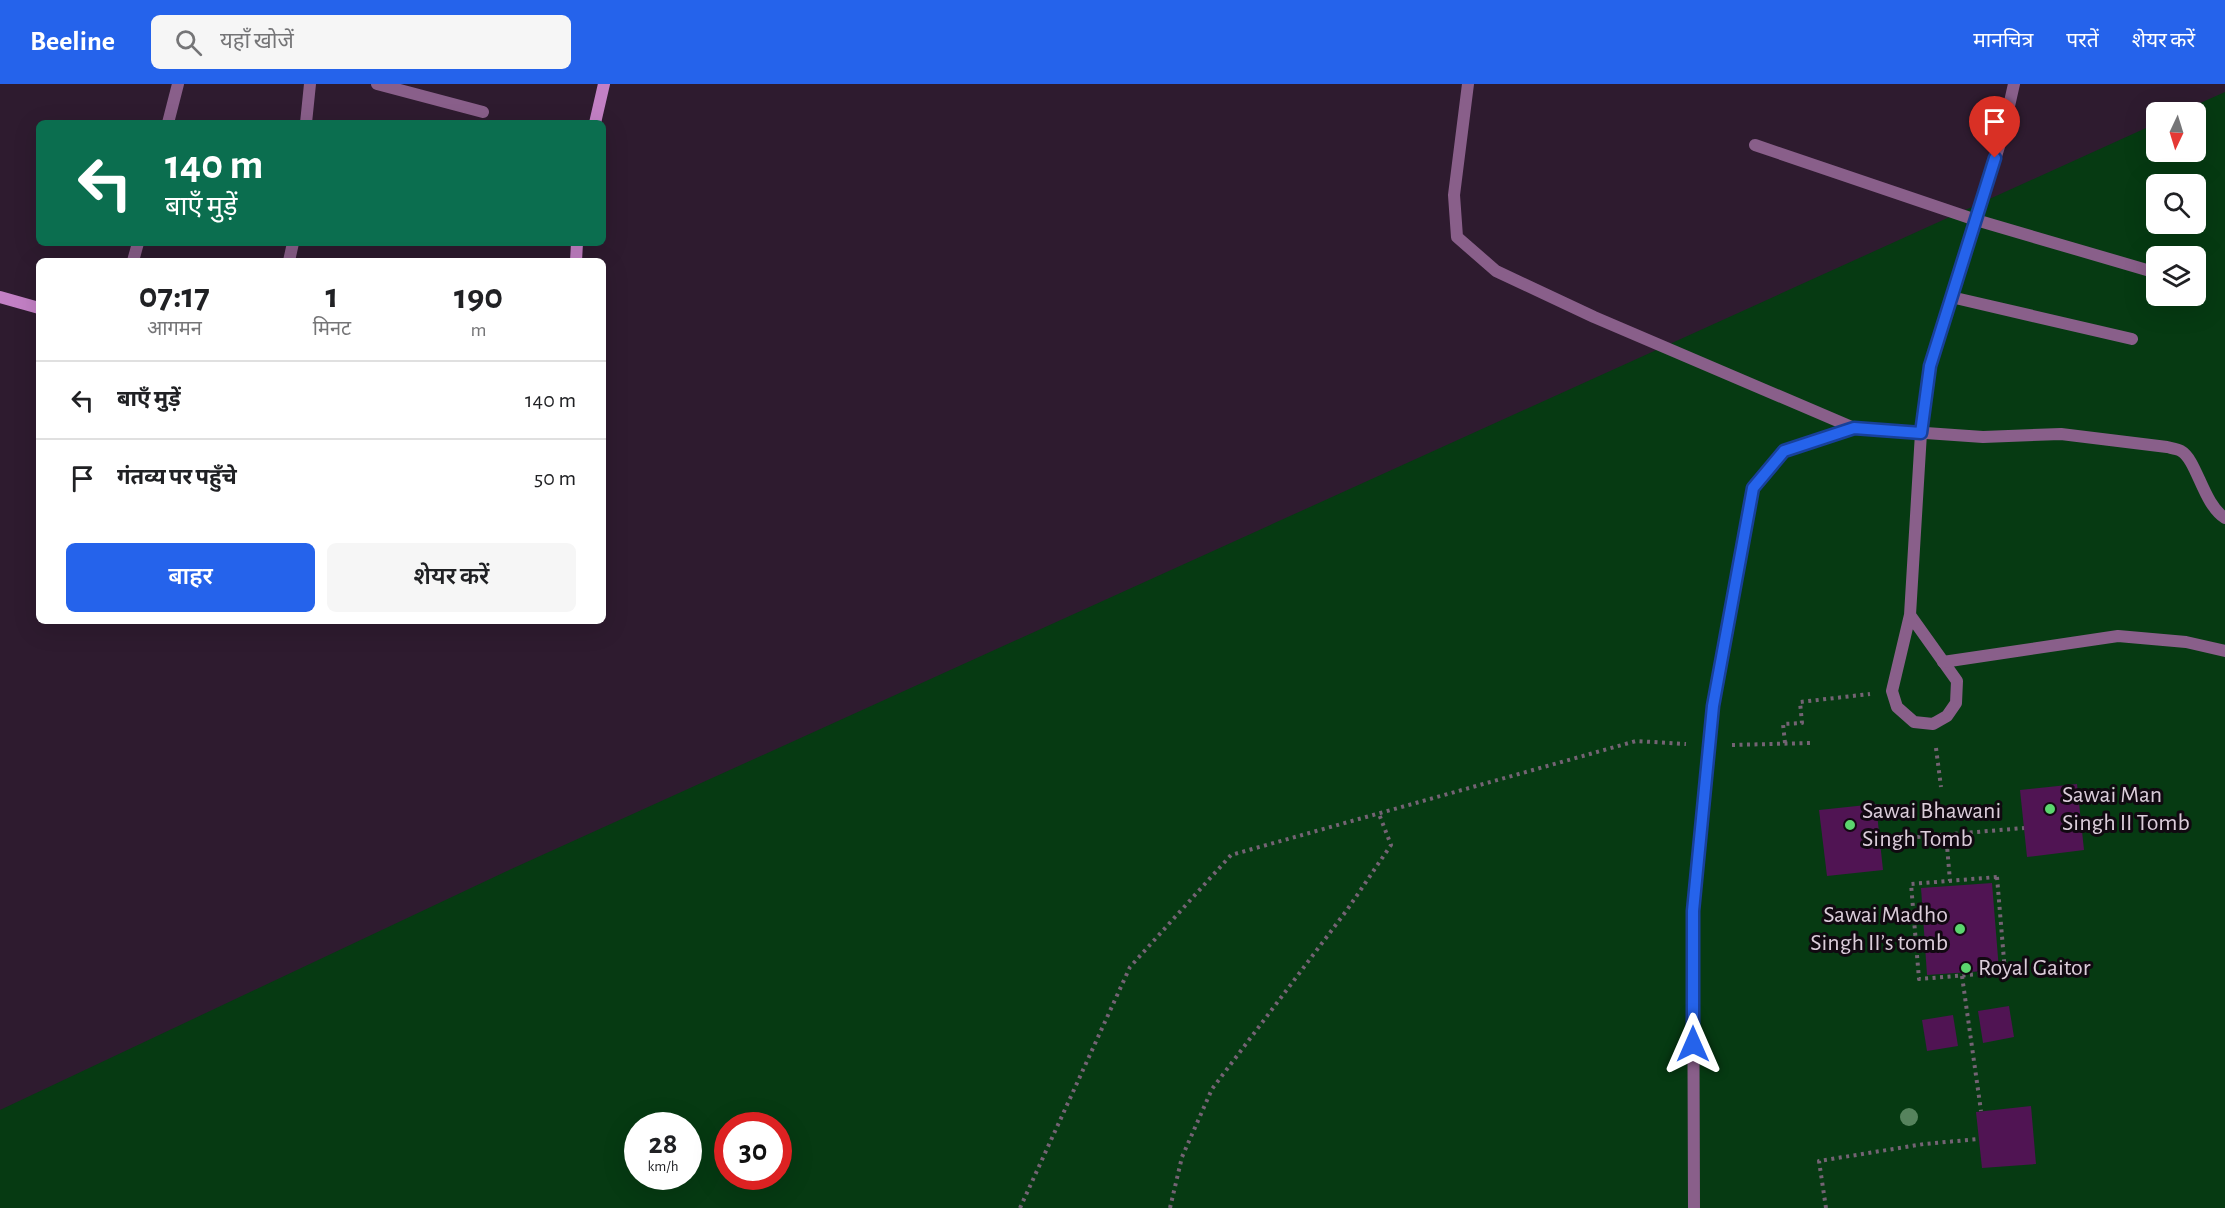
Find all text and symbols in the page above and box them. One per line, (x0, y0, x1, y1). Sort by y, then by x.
search box (151, 15, 571, 69)
icon: search (172, 26, 205, 59)
text: Beeline (30, 28, 115, 56)
text: यहाँ खोजें (220, 30, 294, 52)
text: मानचित्र (1973, 30, 2033, 51)
text: परतें (2066, 30, 2099, 51)
text: शेयर करें (2132, 30, 2195, 51)
pin (1969, 96, 2020, 158)
north arrow (2146, 102, 2206, 162)
map controls (2146, 102, 2206, 306)
icon: arrive (1978, 105, 2011, 138)
icon: left (66, 144, 144, 222)
text: 140 m (165, 144, 263, 186)
button: search (2146, 174, 2206, 234)
text: बाएँ मुड़ें (165, 193, 237, 220)
button: layers (2146, 246, 2206, 306)
text: 07:17 (139, 278, 210, 314)
text: 1 (325, 278, 338, 314)
text: 190 (454, 279, 503, 315)
text: आगमन (147, 319, 202, 339)
text: मिनट (313, 319, 351, 339)
text: m (471, 320, 487, 340)
icon: left (66, 384, 99, 417)
text: बाएँ मुड़ें (117, 388, 181, 410)
text: 140 m (525, 389, 576, 411)
icon: arrive (66, 462, 99, 495)
text: गंतव्य पर पहुँचे (117, 466, 237, 488)
text: 50 m (534, 467, 576, 489)
button: बाहर (66, 543, 315, 612)
button: शेयर करें (327, 543, 576, 612)
place label: Sawai Man Singh II Tomb (2062, 783, 2190, 835)
place label: Sawai Bhawani Singh Tomb (1862, 799, 2001, 851)
marker: Sawai Man Singh II Tomb (2043, 802, 2057, 816)
marker: Sawai Bhawani Singh Tomb (1843, 818, 1857, 832)
place label: Sawai Madho Singh II’s tomb (1810, 903, 1948, 955)
marker: Sawai Madho Singh II’s tomb (1953, 922, 1967, 936)
place label: Royal Gaitor (1978, 956, 2091, 980)
marker: Royal Gaitor (1959, 961, 1973, 975)
position arrow (1661, 1012, 1725, 1076)
speed limit sign: 30 (714, 1112, 792, 1190)
text: 28 (649, 1129, 677, 1159)
text: km/h (648, 1159, 678, 1174)

